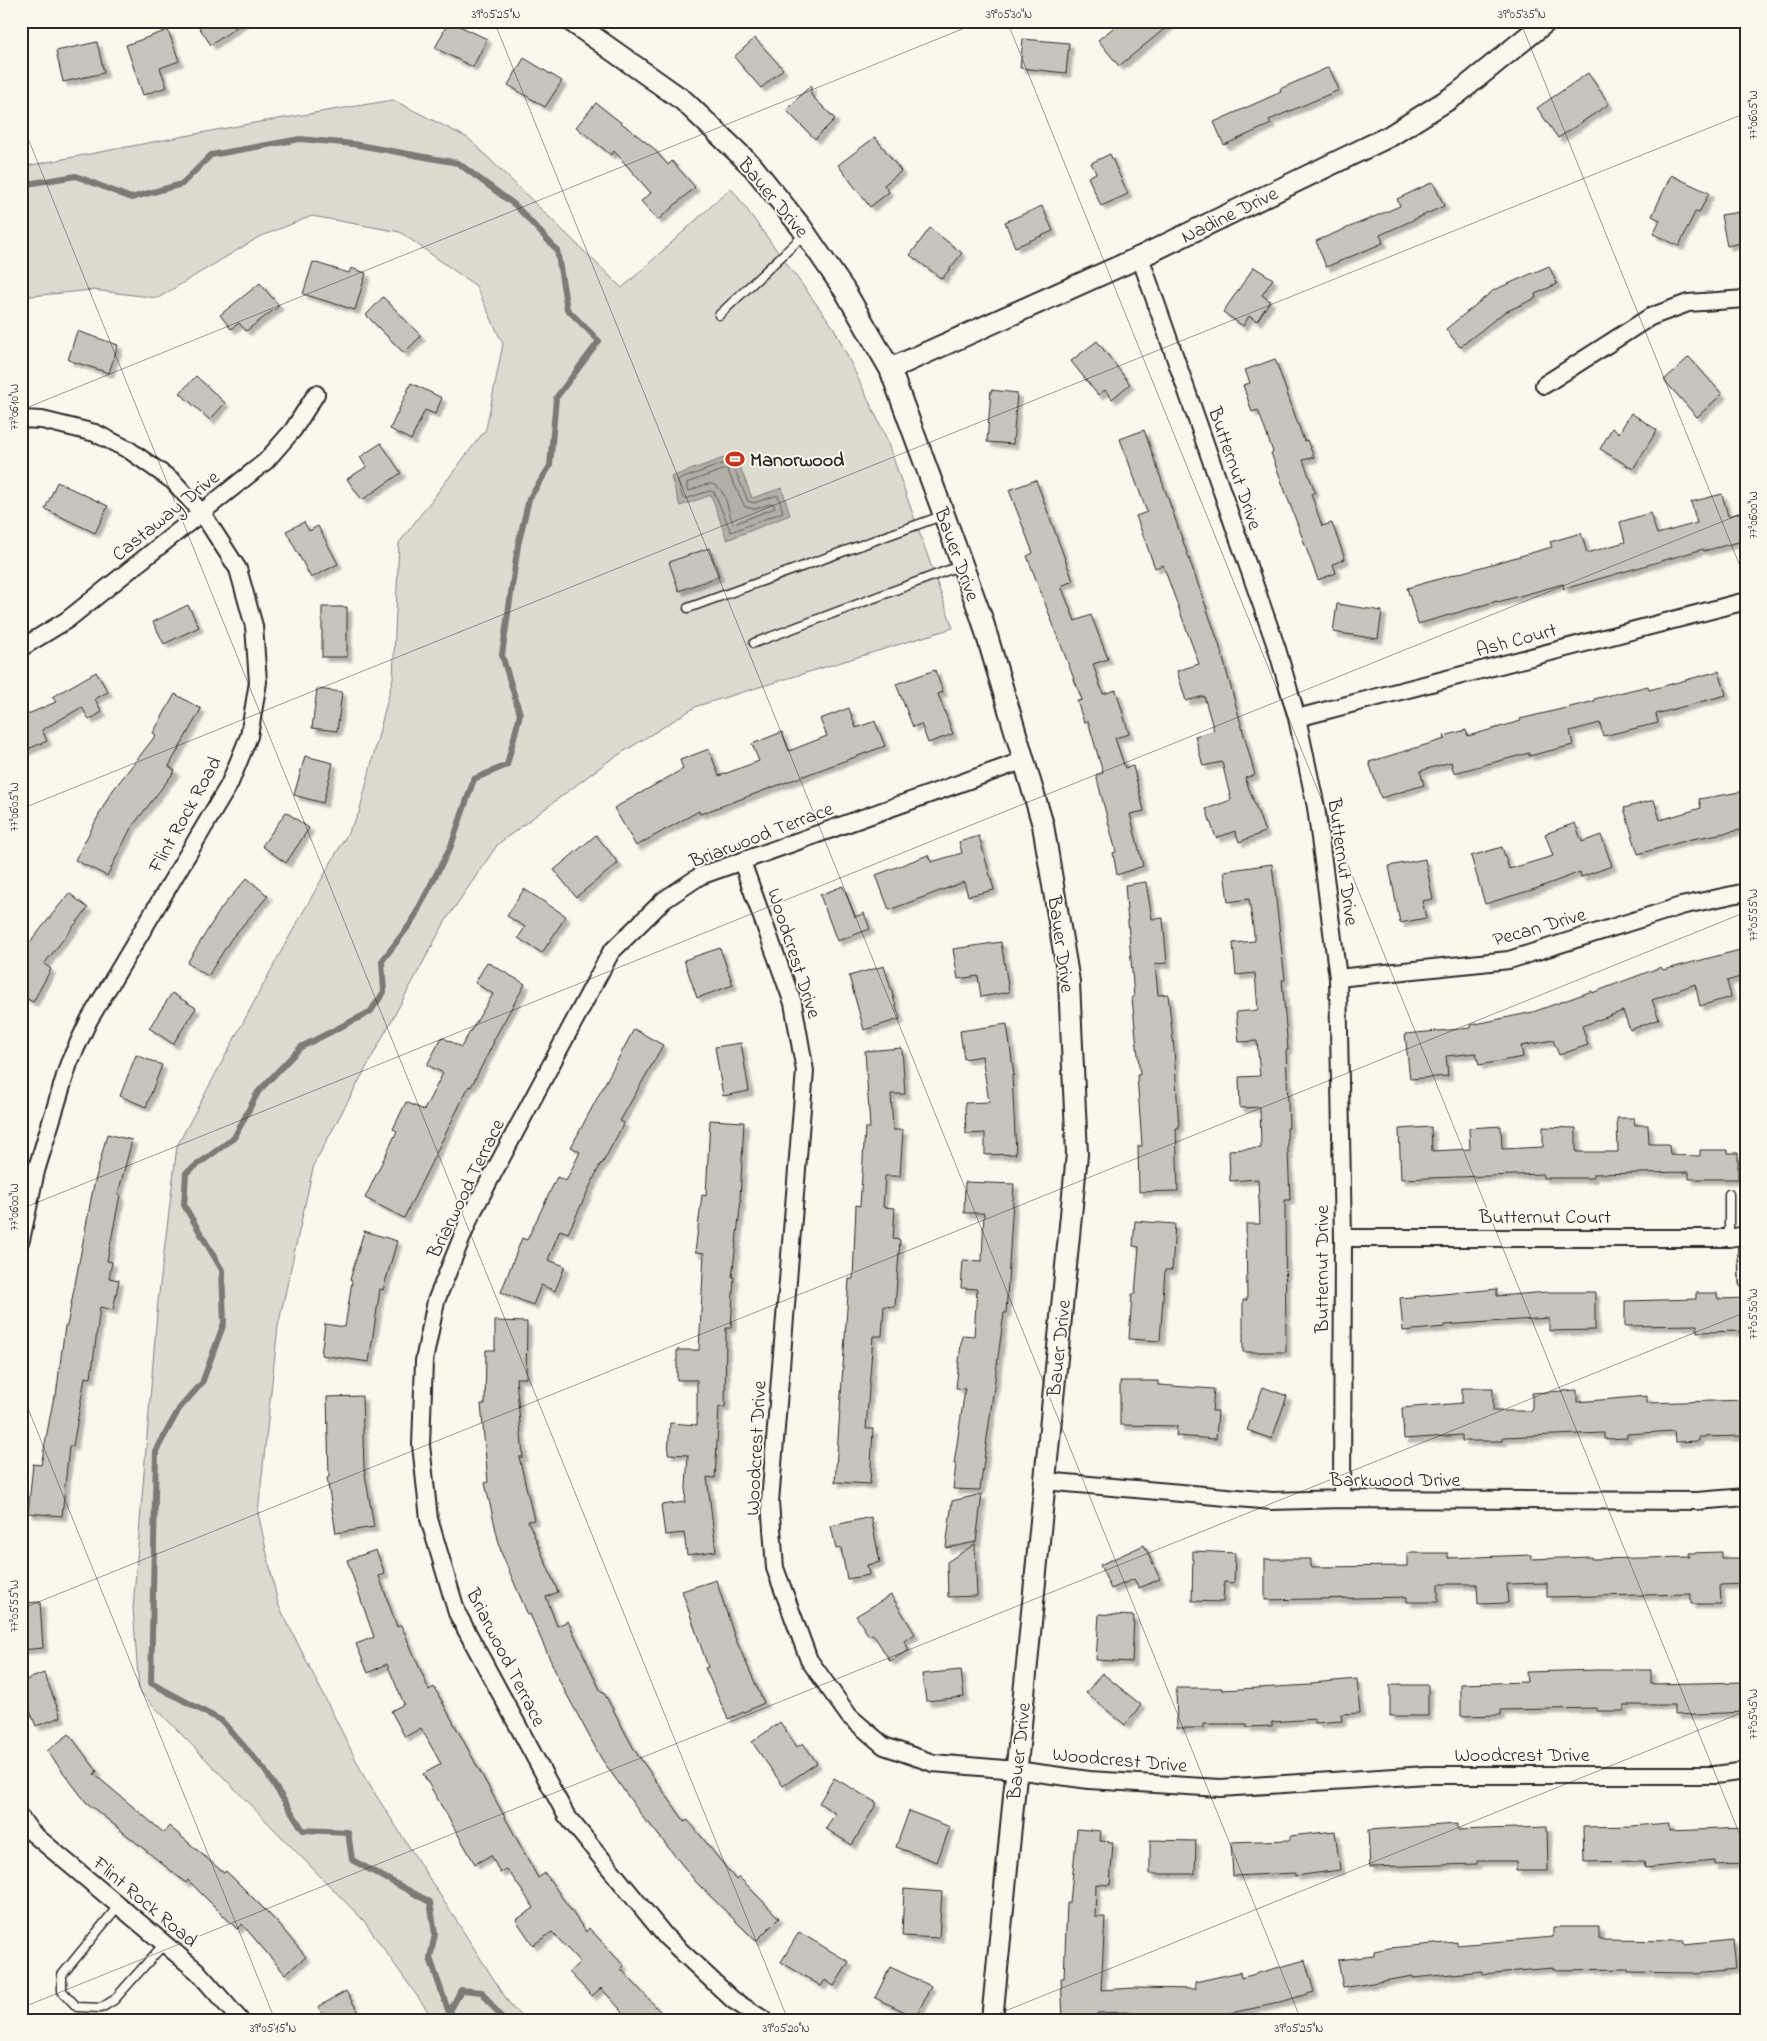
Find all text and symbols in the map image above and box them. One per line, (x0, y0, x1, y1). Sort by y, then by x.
text: 39°05'25"N (472, 6, 520, 24)
text: 39°05'30"N (986, 6, 1032, 24)
text: 39°05'35"N (1498, 6, 1546, 24)
text: 77°06'05"W (1745, 91, 1763, 139)
street label: Bauer Drive (729, 151, 815, 245)
street label: Nadine Drive (1177, 180, 1284, 252)
text: 77°06'10"W (6, 384, 24, 430)
street label: Butternut Drive (1199, 403, 1268, 534)
place label: Manorwood (750, 447, 845, 476)
sports icon: Manorwood (724, 448, 746, 470)
street label: Castaway Drive (106, 464, 227, 570)
text: 77°06'00"W (1745, 491, 1763, 539)
street label: Bauer Drive (925, 503, 986, 606)
street label: Ash Court (1473, 617, 1561, 666)
street label: Flint Rock Road (142, 752, 230, 880)
text: 77°06'05"W (6, 783, 24, 831)
street label: Briarwood Terrace (685, 796, 838, 877)
street label: Butternut Drive (1318, 796, 1365, 928)
street label: Woodcrest Drive (758, 885, 827, 1023)
text: 77°05'55"W (1745, 889, 1763, 941)
street label: Bauer Drive (1038, 893, 1081, 995)
street label: Pecan Drive (1490, 901, 1590, 956)
street label: Briarwood Terrace (421, 1115, 514, 1265)
text: 77°06'00"W (6, 1183, 24, 1231)
street label: Butternut Court (1478, 1204, 1611, 1233)
street label: Butternut Drive (1309, 1205, 1338, 1334)
text: 77°05'50"W (1745, 1289, 1763, 1339)
street label: Bauer Drive (1041, 1298, 1080, 1399)
street label: Woodcrest Drive (739, 1380, 776, 1516)
street label: Barkwood Drive (1329, 1467, 1461, 1496)
text: 77°05'55"W (6, 1580, 24, 1632)
street label: Briarwood Terrace (457, 1583, 552, 1732)
text: 77°05'45"W (1745, 1689, 1763, 1739)
street label: Bauer Drive (1001, 1701, 1040, 1802)
street label: Woodcrest Drive (1051, 1741, 1188, 1782)
street label: Woodcrest Drive (1454, 1742, 1590, 1771)
street label: Flint Rock Road (85, 1850, 203, 1956)
text: 39°05'15"N (250, 2020, 296, 2038)
text: 39°05'20"N (762, 2020, 810, 2038)
text: 39°05'25"N (1275, 2020, 1323, 2038)

